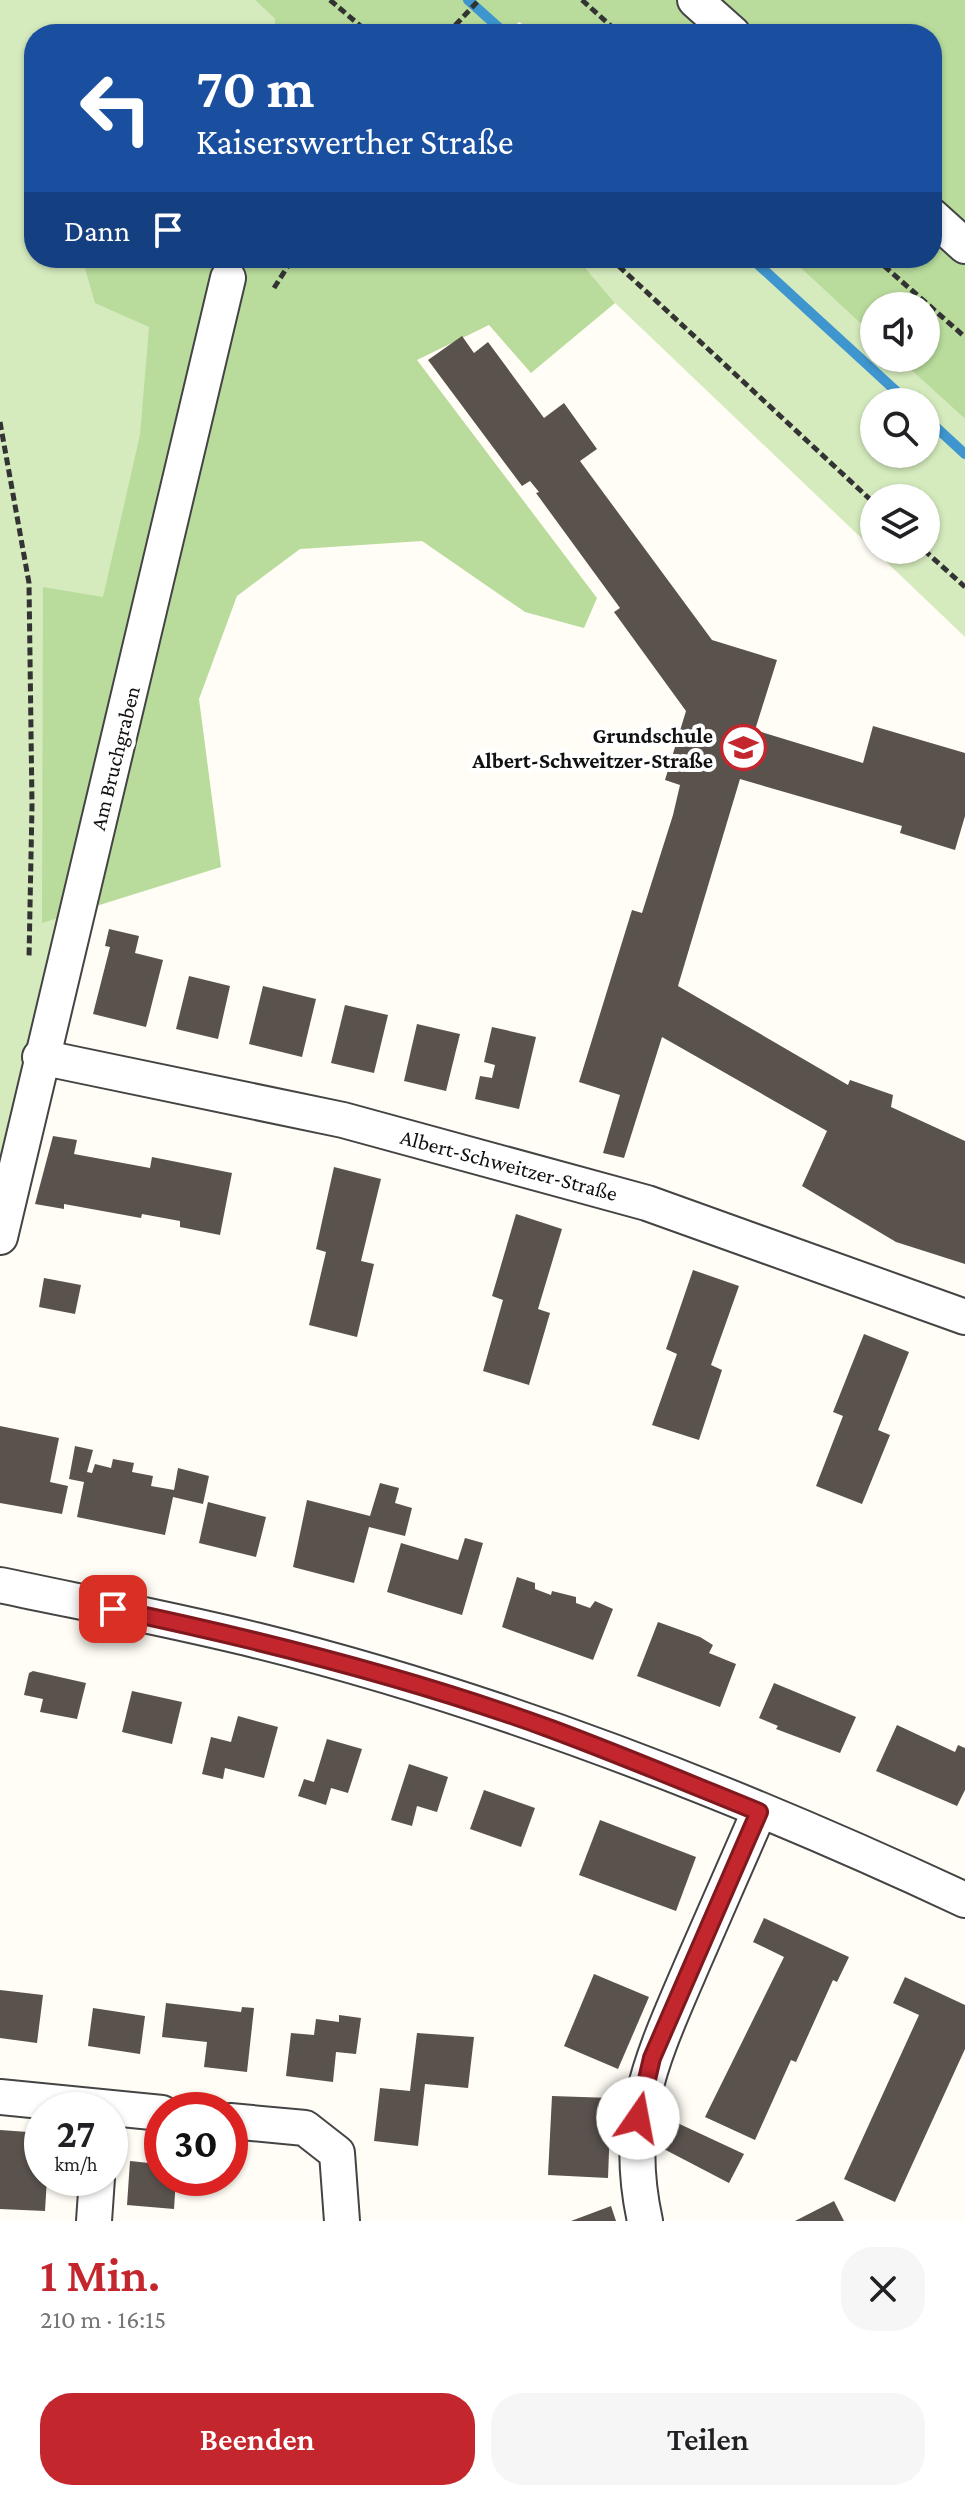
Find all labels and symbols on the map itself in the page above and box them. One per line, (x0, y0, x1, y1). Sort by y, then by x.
street label: Am Bruchgraben (85, 683, 145, 833)
place label: Grundschule Albert-Schweitzer-Straße (471, 723, 713, 773)
school or university icon: Grundschule Albert-Schweitzer-Straße (720, 724, 768, 772)
street label: Albert-Schweitzer-Straße (398, 1124, 620, 1206)
pin (79, 1575, 147, 1643)
position arrow (596, 2076, 680, 2160)
speed limit sign: 30 (144, 2092, 248, 2196)

